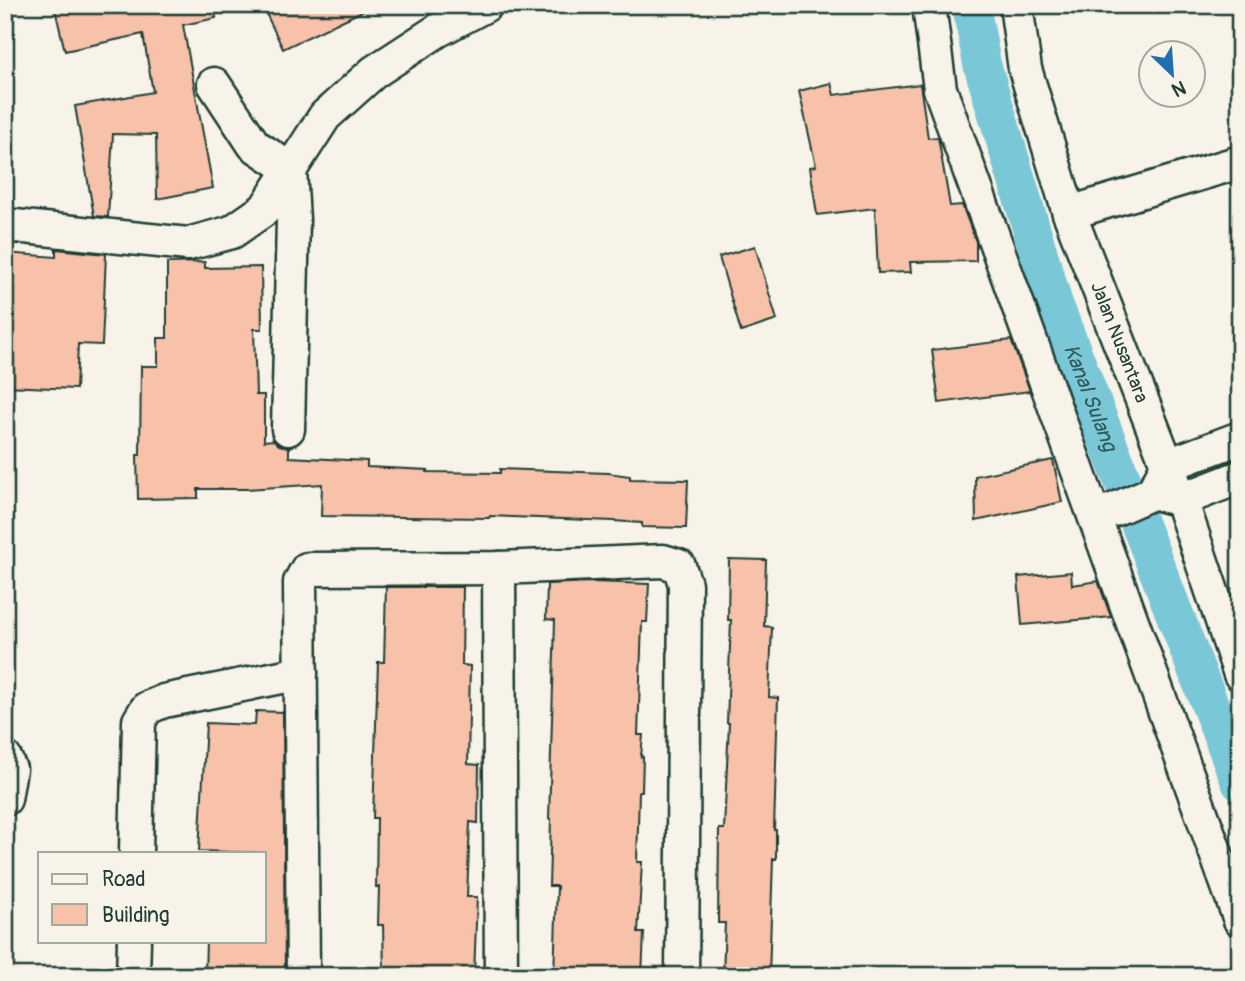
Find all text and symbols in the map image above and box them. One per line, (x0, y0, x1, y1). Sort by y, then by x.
north arrow (1136, 38, 1206, 108)
text: N (1168, 75, 1190, 102)
street label: Jalan Nusantara (1085, 279, 1154, 406)
water label: Kanal Sulang (1057, 340, 1124, 456)
legend (38, 852, 266, 942)
text: Road (102, 866, 146, 893)
text: Building (102, 902, 169, 929)

